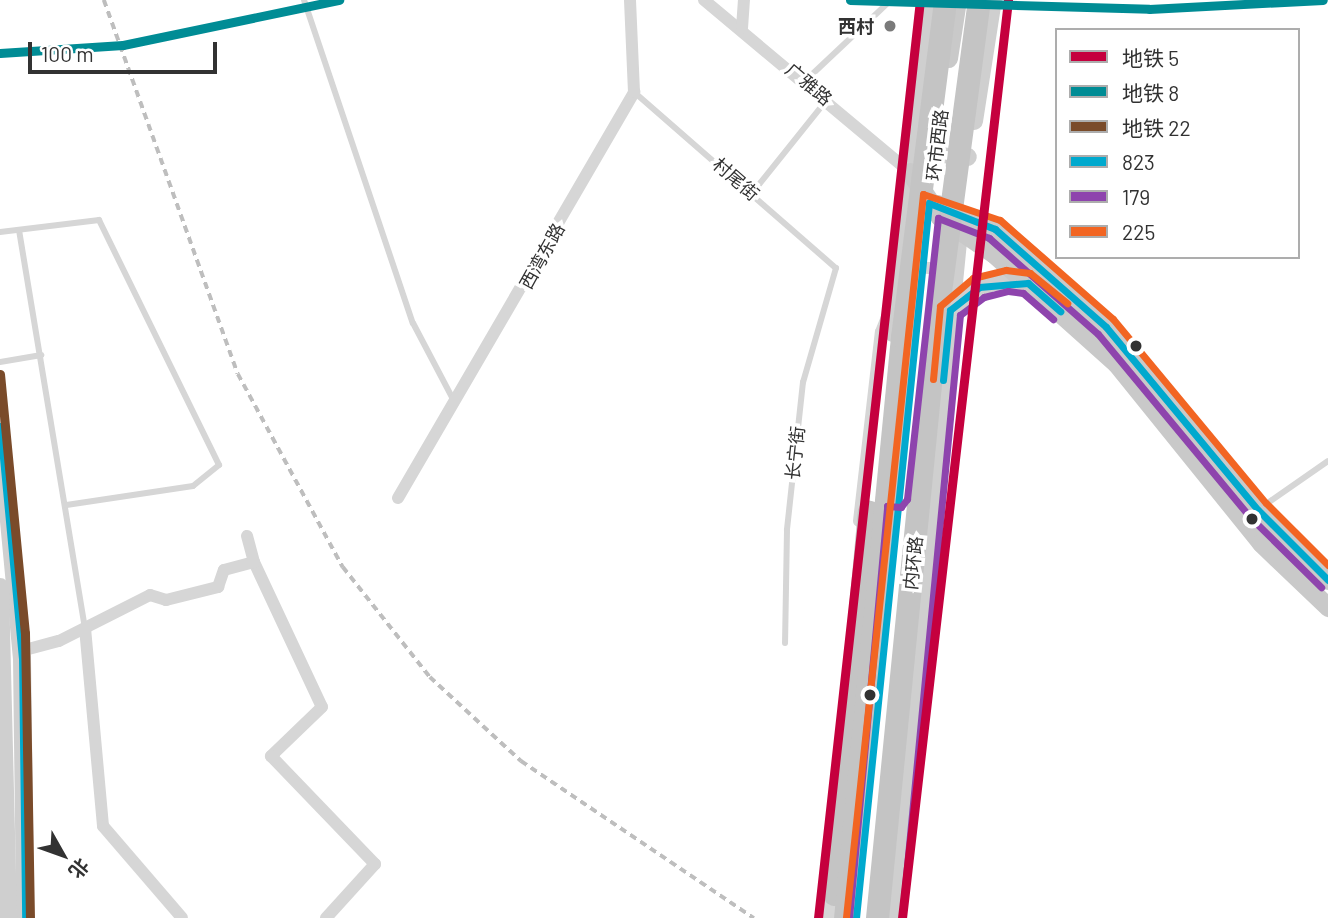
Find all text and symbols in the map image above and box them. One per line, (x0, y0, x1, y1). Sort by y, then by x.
place label: 西村 (838, 15, 874, 37)
marker: 西村 (880, 16, 900, 36)
scale bar (32, 28, 220, 72)
legend (1055, 28, 1300, 259)
text: 100 m (41, 41, 94, 66)
text: 地铁 5 (1122, 45, 1179, 70)
street label: 广雅路 (781, 58, 837, 110)
text: 地铁 8 (1122, 80, 1179, 105)
street label: 环市西路 (922, 108, 952, 182)
text: 地铁 22 (1122, 115, 1191, 140)
text: 823 (1122, 149, 1155, 174)
street label: 村尾街 (709, 153, 763, 205)
text: 179 (1122, 184, 1150, 209)
street label: 西湾东路 (515, 219, 569, 293)
text: 225 (1122, 219, 1155, 244)
unlabelled marker (1129, 339, 1143, 353)
street label: 长宁街 (781, 425, 809, 481)
unlabelled marker (1245, 512, 1259, 526)
street label: 内环路 (899, 535, 927, 591)
unlabelled marker (863, 688, 877, 702)
north arrow (28, 820, 98, 890)
text: 北 (65, 854, 94, 883)

